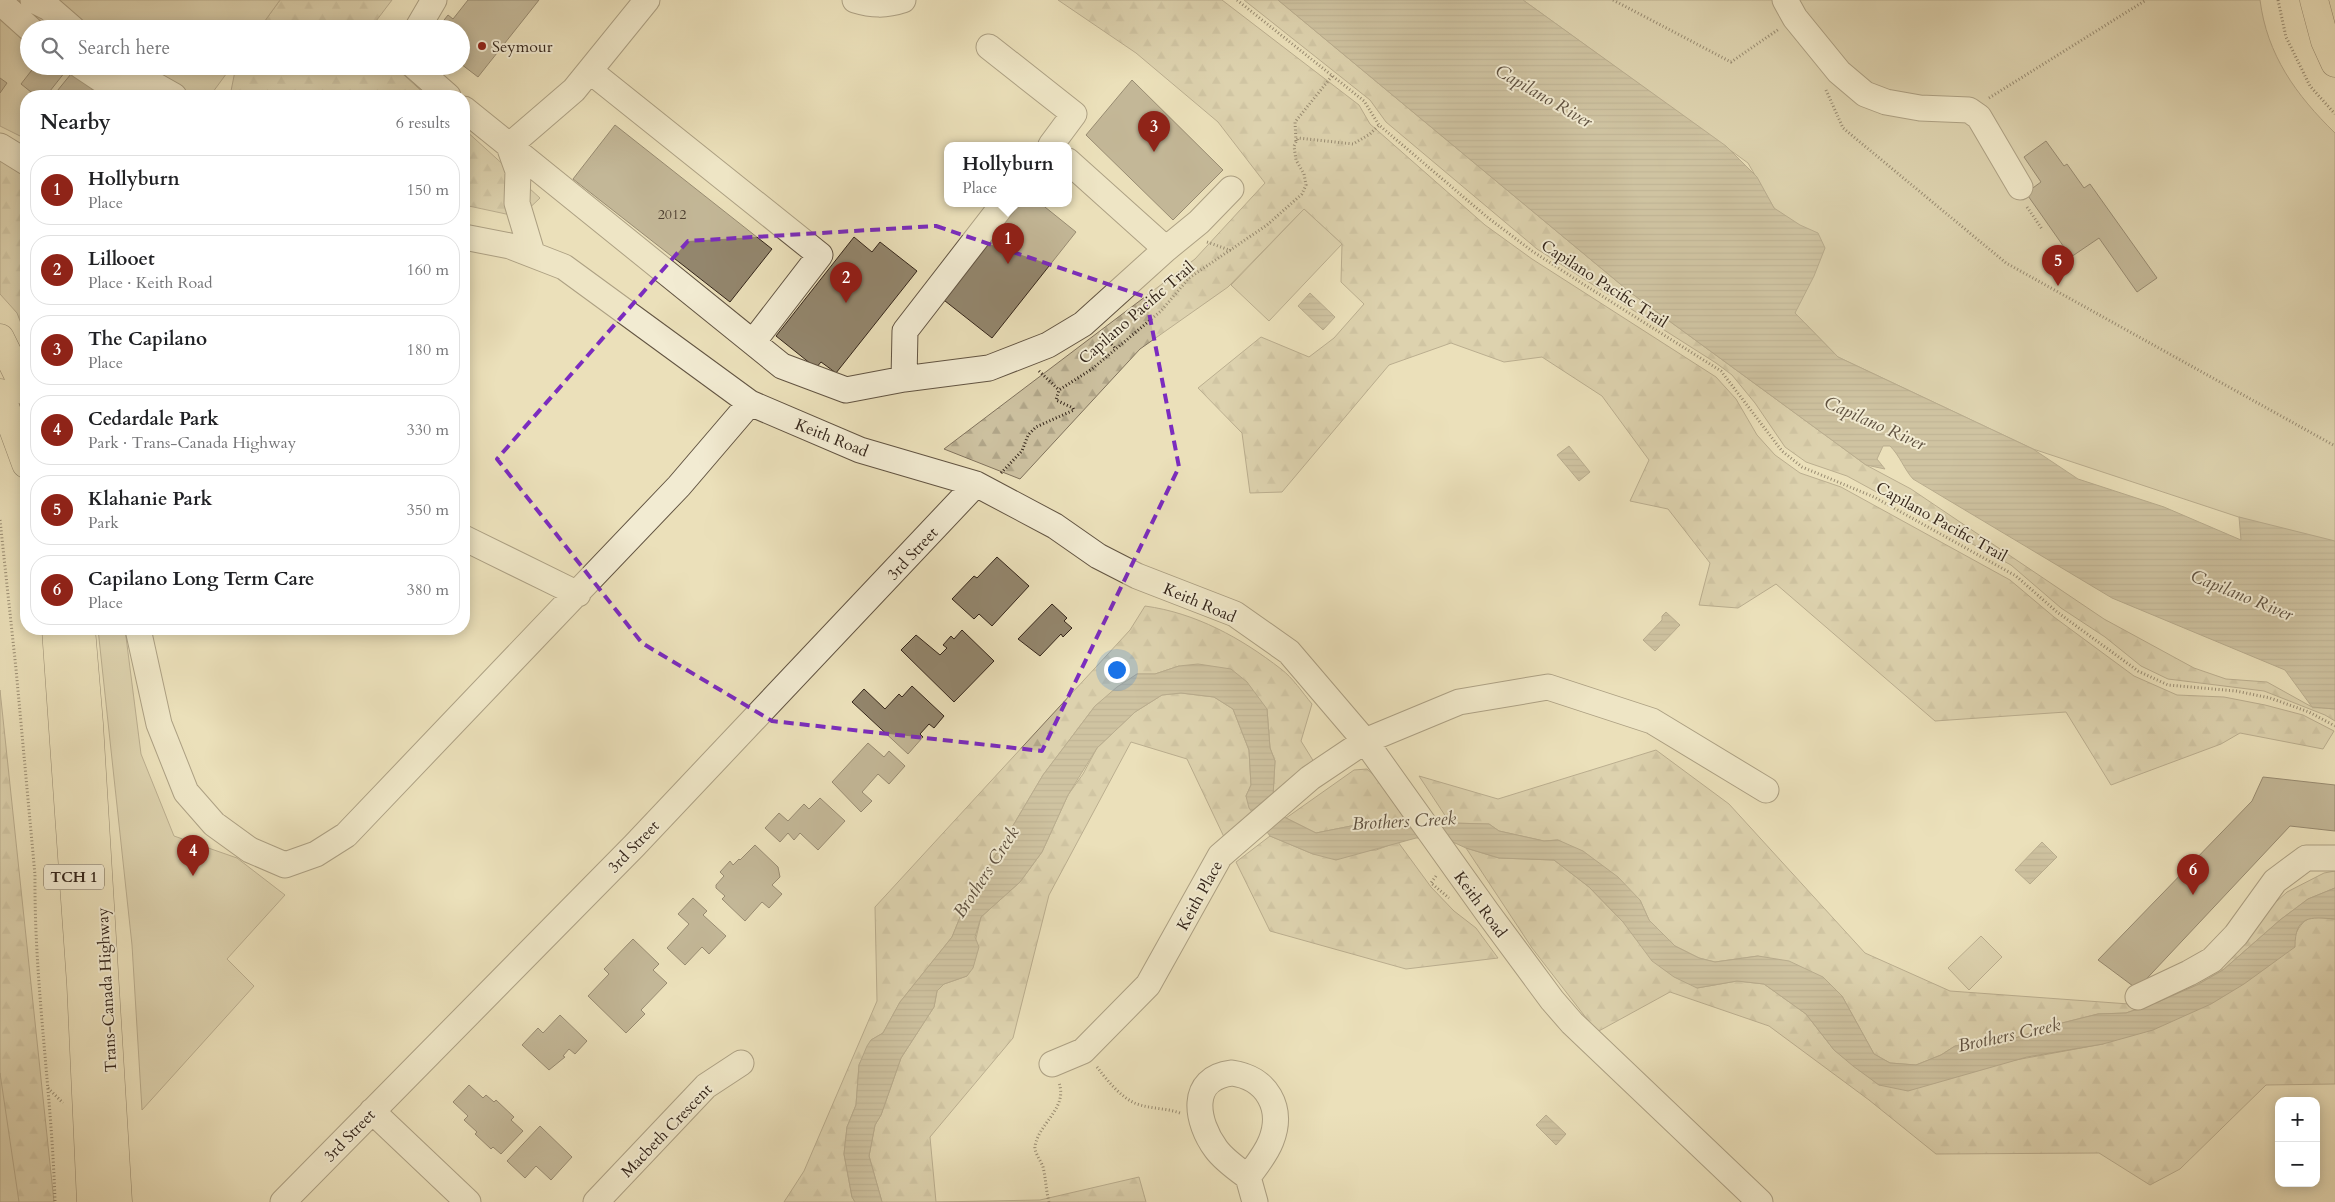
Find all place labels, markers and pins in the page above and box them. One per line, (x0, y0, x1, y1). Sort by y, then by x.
place label: Seymour (492, 36, 553, 58)
marker: Seymour (476, 40, 488, 52)
pin: 3 (1138, 111, 1170, 152)
pin: 1 (992, 223, 1024, 264)
pin: 5 (2042, 245, 2074, 286)
pin: 2 (830, 262, 862, 303)
pin: 4 (177, 835, 209, 876)
pin: 6 (2177, 854, 2209, 895)

